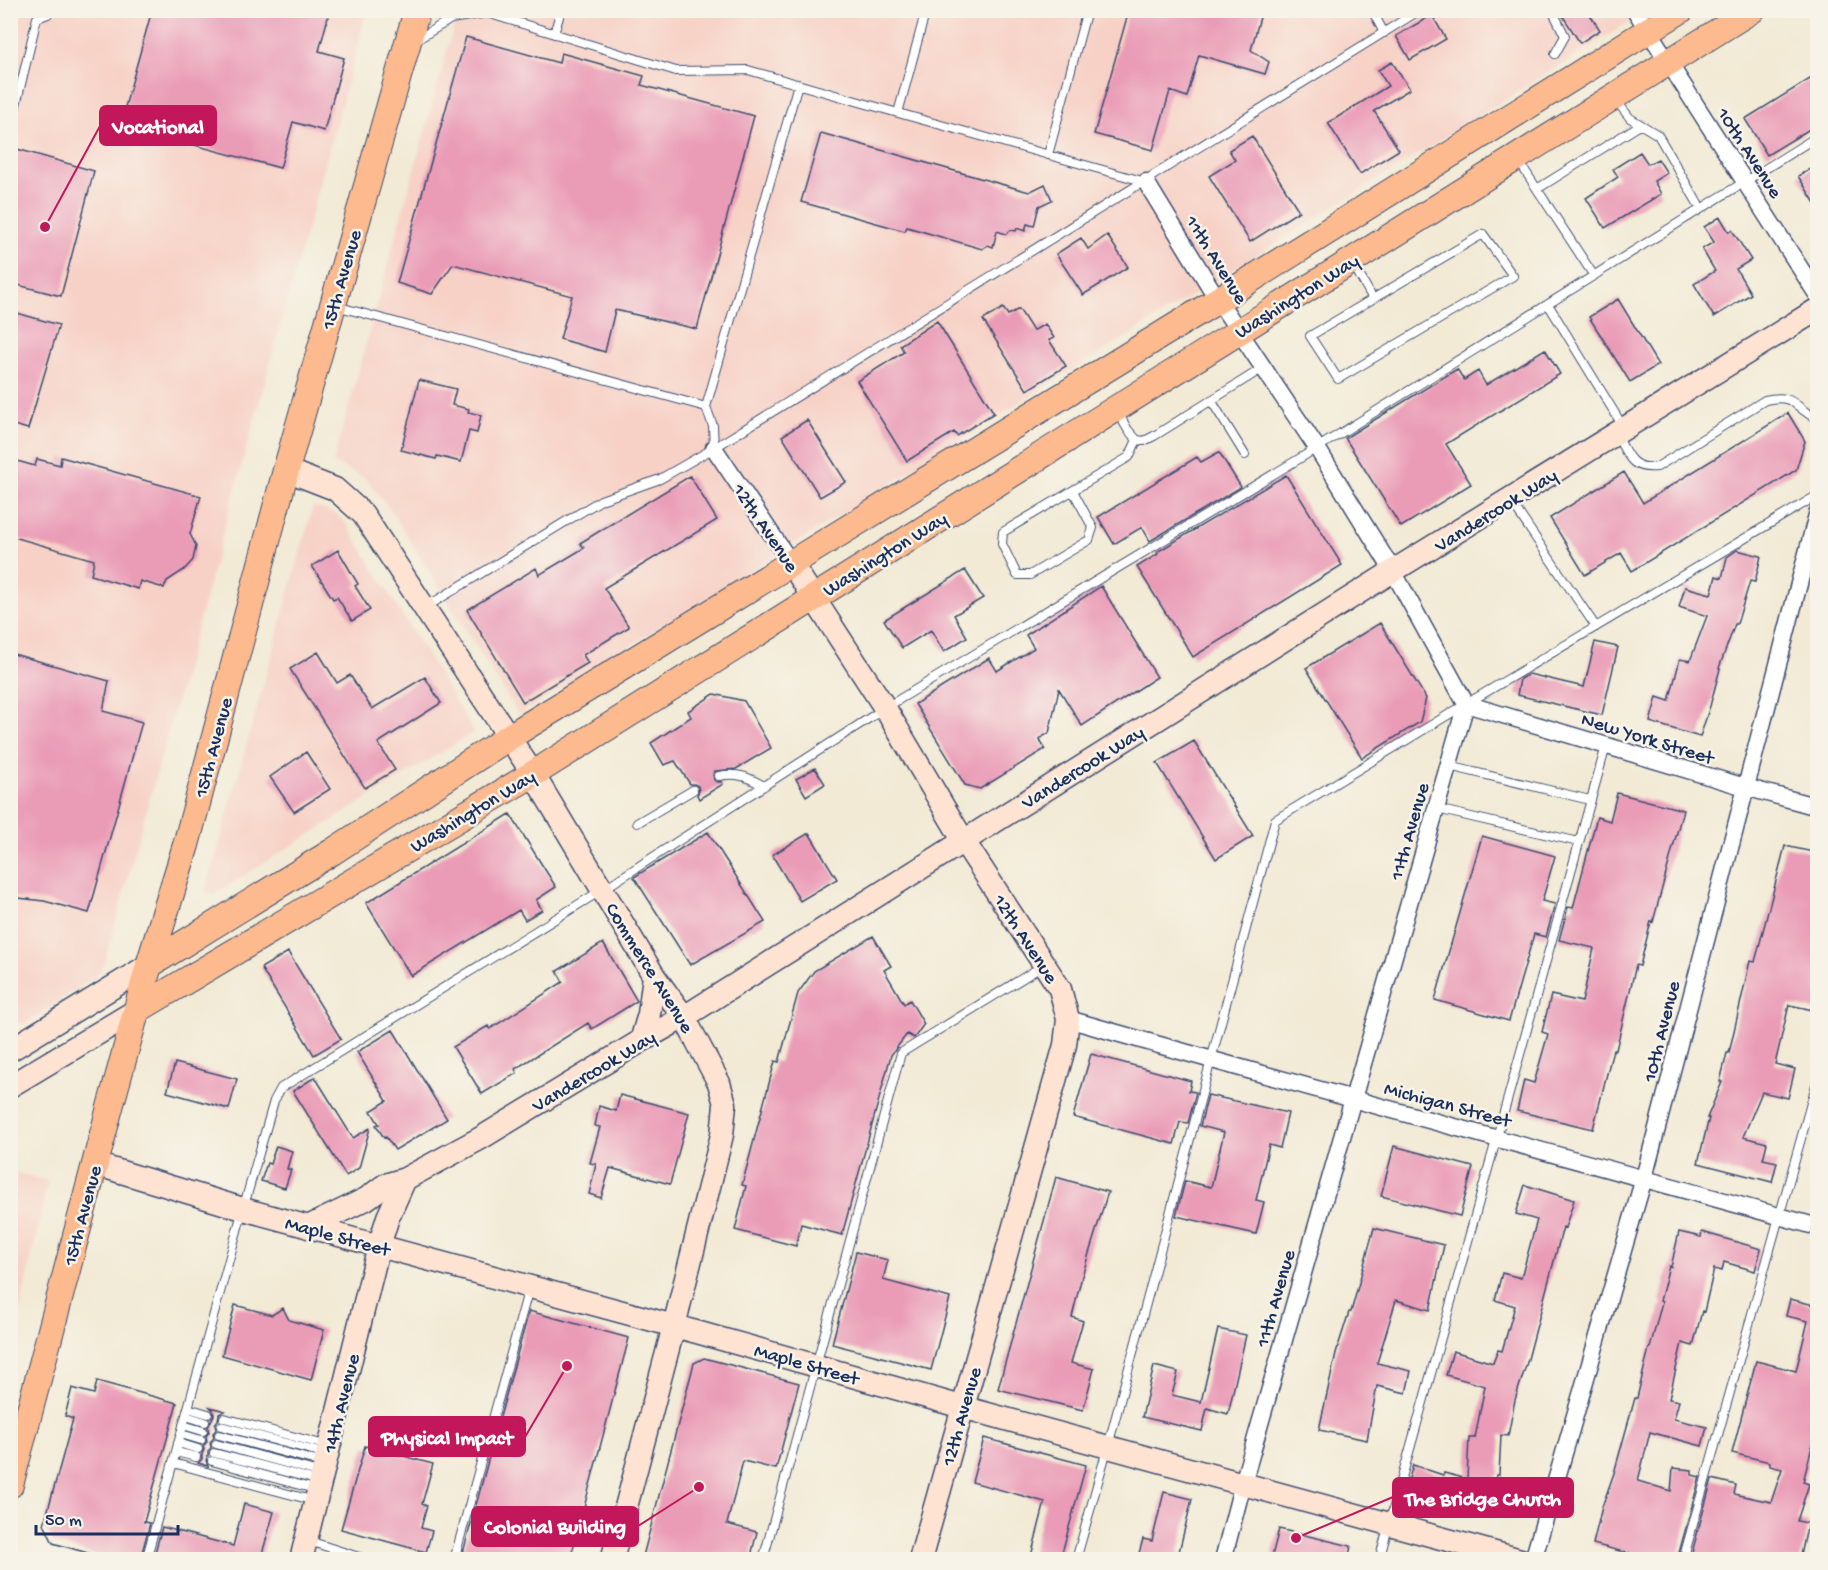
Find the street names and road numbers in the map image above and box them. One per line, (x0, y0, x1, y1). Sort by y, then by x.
street label: 10th Avenue (1710, 104, 1786, 204)
street label: 11th Avenue (1178, 212, 1252, 310)
street label: 15th Avenue (318, 227, 369, 333)
street label: Washington Way (1231, 250, 1364, 345)
street label: Vandercook Way (1431, 465, 1562, 559)
street label: 12th Avenue (726, 480, 802, 578)
street label: Washington Way (819, 508, 952, 603)
street label: 15th Avenue (191, 695, 240, 801)
street label: New York Street (1578, 709, 1718, 772)
street label: Vandercook Way (1018, 722, 1149, 816)
street label: Washington Way (407, 766, 541, 859)
street label: 11th Avenue (1386, 780, 1436, 884)
street label: 12th Avenue (986, 890, 1062, 989)
street label: Commerce Avenue (599, 900, 698, 1039)
street label: 10th Avenue (1640, 978, 1687, 1086)
street label: Vandercook Way (528, 1027, 661, 1119)
street label: Michigan Street (1381, 1078, 1515, 1135)
street label: 15th Avenue (60, 1163, 109, 1269)
street label: Maple Street (282, 1213, 394, 1264)
street label: 11th Avenue (1252, 1247, 1302, 1351)
street label: Maple Street (751, 1340, 863, 1393)
street label: 14th Avenue (320, 1351, 367, 1457)
street label: 12th Avenue (938, 1364, 989, 1470)

